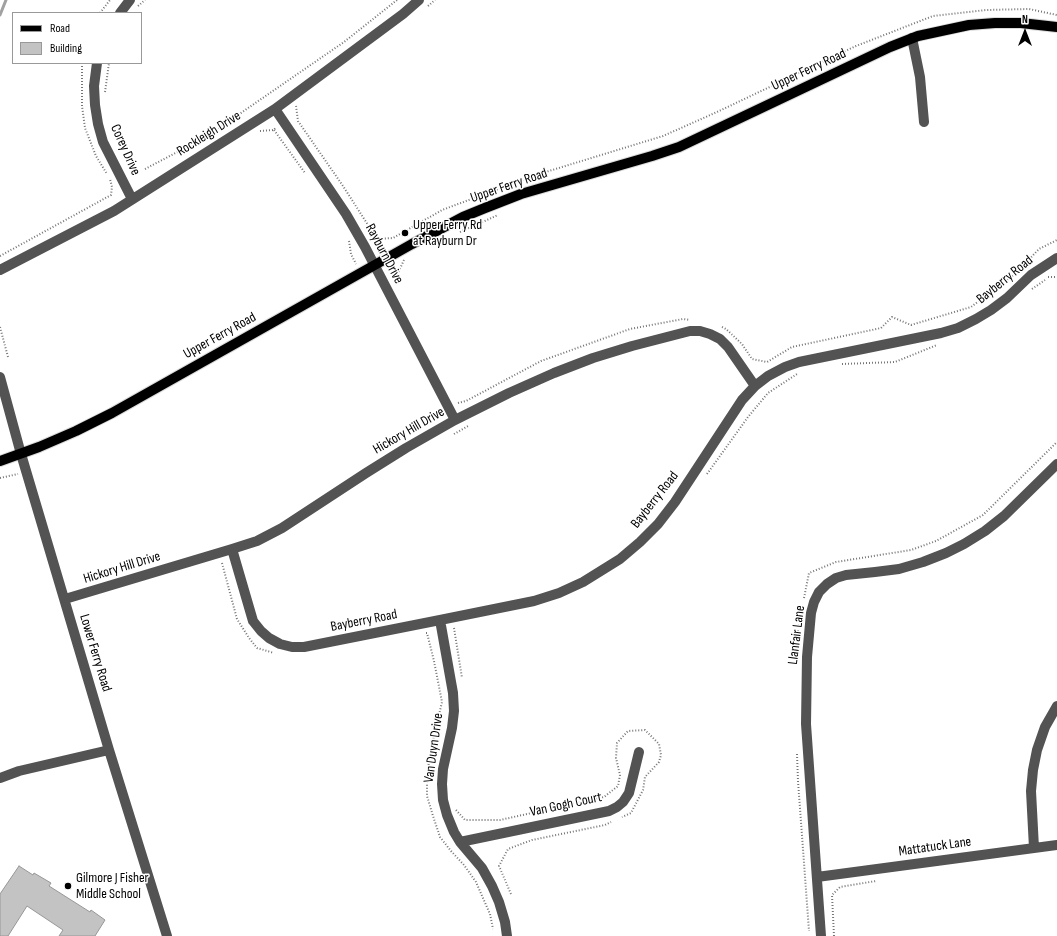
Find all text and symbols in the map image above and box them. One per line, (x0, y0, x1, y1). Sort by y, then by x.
legend (12, 12, 142, 64)
north arrow (1005, 12, 1045, 52)
text: N (1022, 13, 1028, 26)
text: Road (50, 21, 70, 36)
text: Building (50, 41, 82, 56)
street label: Upper Ferry Road (769, 45, 849, 95)
street label: Rockleigh Drive (174, 108, 244, 160)
street label: Corey Drive (106, 122, 144, 178)
street label: Upper Ferry Road (468, 165, 550, 207)
place label: Upper Ferry Rd at Rayburn Dr (413, 217, 482, 250)
street label: Rayburn Drive (361, 221, 407, 287)
marker: Upper Ferry Rd at Rayburn Dr (400, 228, 410, 238)
street label: Bayberry Road (973, 252, 1037, 308)
street label: Upper Ferry Road (181, 309, 259, 363)
street label: Hickory Hill Drive (370, 404, 448, 458)
street label: Bayberry Road (628, 468, 682, 532)
street label: Hickory Hill Drive (81, 548, 163, 588)
street label: Llanfair Lane (785, 604, 809, 666)
street label: Bayberry Road (329, 606, 399, 636)
street label: Lower Ferry Road (75, 612, 115, 694)
street label: Van Duyn Drive (421, 712, 447, 784)
street label: Van Gogh Court (529, 789, 603, 821)
street label: Mattatuck Lane (898, 834, 972, 860)
place label: Gilmore J Fisher Middle School (76, 870, 149, 902)
marker: Gilmore J Fisher Middle School (63, 881, 73, 891)

